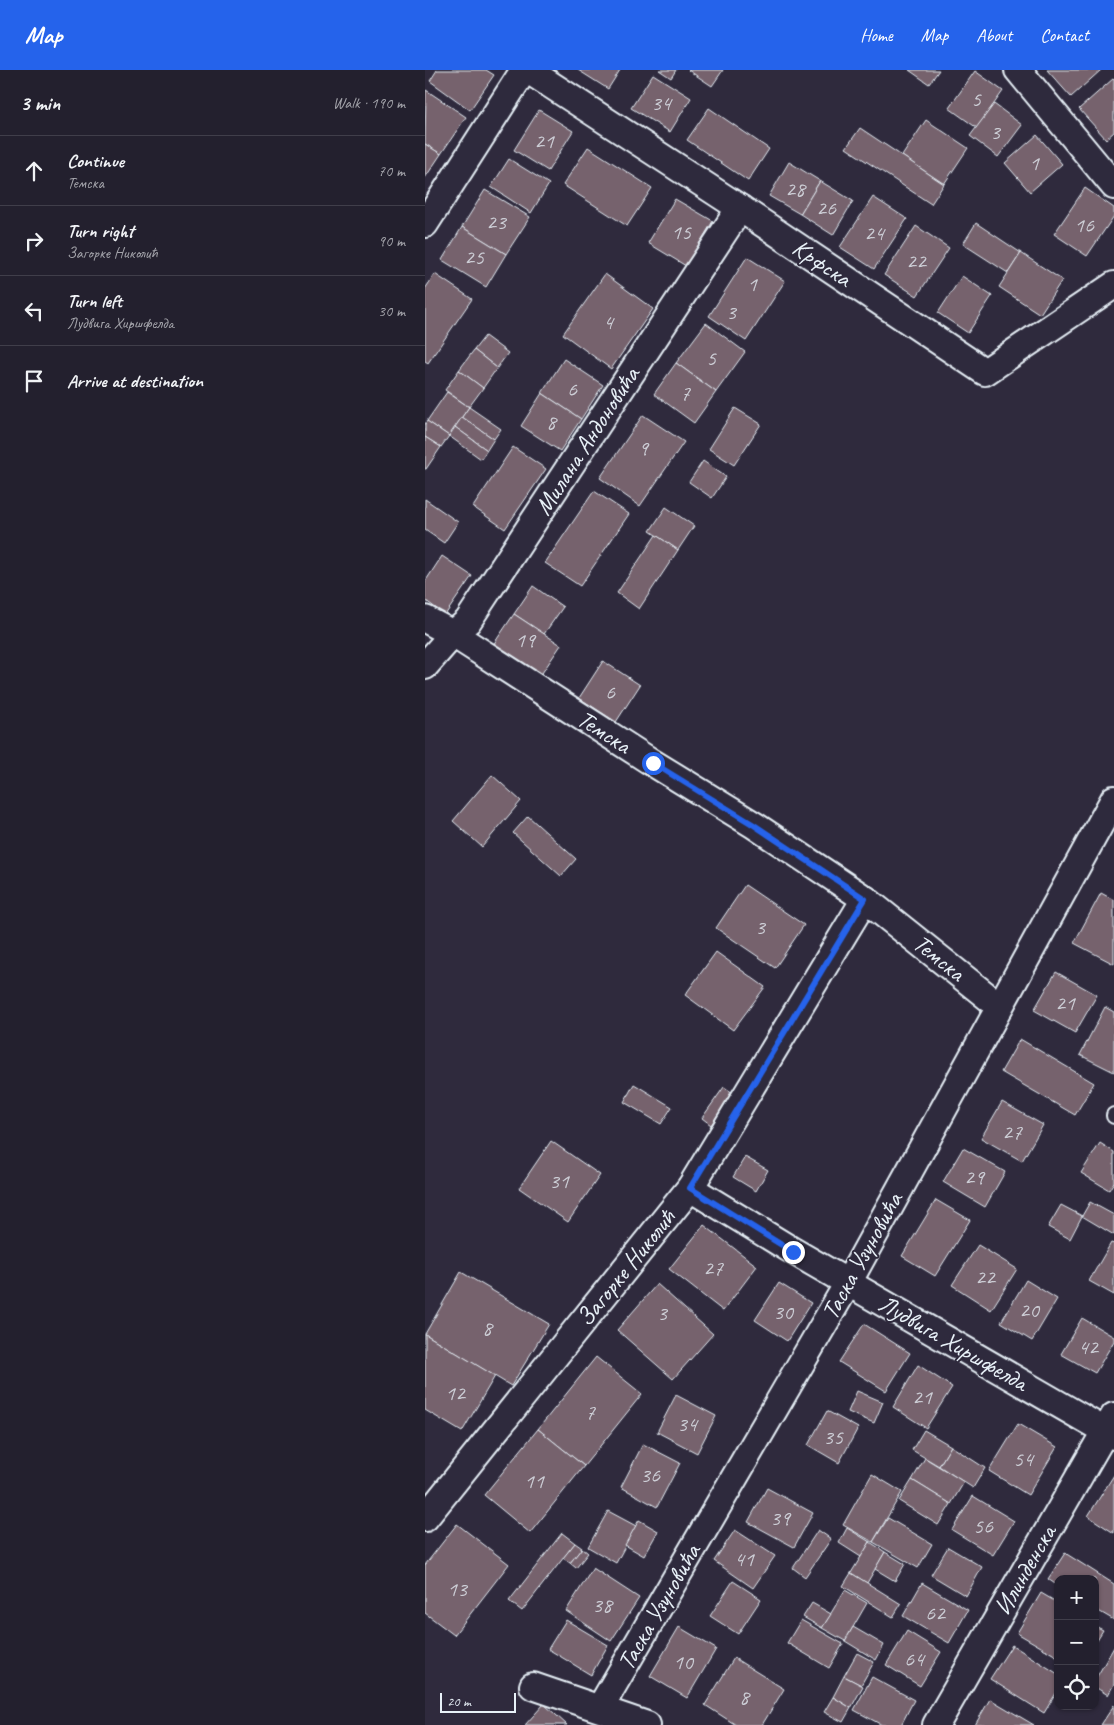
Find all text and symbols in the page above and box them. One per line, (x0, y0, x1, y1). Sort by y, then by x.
text: Map (25, 20, 62, 50)
text: Home (860, 24, 893, 46)
text: Map (921, 24, 948, 46)
text: About (976, 24, 1012, 46)
text: Contact (1040, 24, 1089, 46)
house number: 5 (971, 85, 982, 113)
house number: 34 (651, 89, 673, 117)
text: 3 min (20, 90, 60, 116)
text: Walk · 190 m (333, 93, 405, 113)
house number: 3 (990, 118, 1002, 146)
house number: 21 (534, 127, 555, 155)
text: Continue (67, 149, 124, 173)
house number: 1 (1029, 149, 1040, 177)
icon: ahead (20, 157, 48, 185)
text: 70 m (378, 161, 405, 181)
text: Темска (67, 173, 104, 193)
house number: 28 (785, 175, 807, 203)
house number: 26 (816, 194, 837, 222)
house number: 23 (486, 208, 508, 236)
house number: 16 (1074, 211, 1095, 239)
house number: 15 (671, 218, 692, 246)
text: Turn right (67, 219, 134, 243)
house number: 24 (864, 219, 886, 247)
icon: right (20, 227, 48, 255)
text: 90 m (378, 231, 405, 251)
street label: Крфска (786, 232, 859, 295)
text: Загорке Николић (67, 243, 157, 263)
house number: 25 (464, 243, 485, 271)
house number: 22 (906, 247, 928, 275)
house number: 1 (747, 270, 758, 298)
text: Turn left (67, 289, 122, 313)
icon: left (20, 297, 48, 325)
house number: 3 (726, 298, 738, 326)
text: 30 m (378, 301, 405, 321)
house number: 4 (603, 308, 615, 336)
text: Лудвига Хиршфелда (67, 313, 174, 333)
house number: 5 (706, 344, 717, 372)
street label: Милана Андоновића (527, 359, 648, 521)
icon: arrive (20, 367, 48, 395)
text: Arrive at destination (67, 369, 203, 393)
house number: 6 (567, 375, 578, 403)
house number: 7 (680, 379, 691, 407)
house number: 8 (546, 408, 558, 436)
house number: 9 (638, 434, 650, 462)
house number: 19 (515, 626, 537, 654)
house number: 6 (605, 678, 616, 706)
street label: Темска (571, 703, 639, 762)
route start (642, 752, 665, 775)
house number: 3 (755, 913, 767, 941)
street label: Темска (906, 927, 973, 990)
house number: 21 (1055, 989, 1076, 1017)
house number: 27 (1002, 1118, 1023, 1146)
house number: 29 (964, 1163, 986, 1191)
house number: 31 (549, 1167, 570, 1195)
street label: Таска Узуновића (814, 1185, 911, 1325)
street label: Загорке Николић (569, 1202, 684, 1333)
route end (782, 1241, 805, 1264)
house number: 27 (703, 1254, 724, 1282)
house number: 22 (975, 1263, 997, 1291)
street label: Лудвига Хиршфелда (873, 1287, 1036, 1400)
house number: 20 (1019, 1296, 1041, 1324)
house number: 30 (773, 1298, 795, 1326)
house number: 3 (657, 1299, 669, 1327)
house number: 8 (482, 1314, 494, 1342)
house number: 42 (1078, 1333, 1100, 1361)
house number: 12 (445, 1379, 467, 1407)
house number: 21 (912, 1383, 933, 1411)
house number: 7 (585, 1398, 596, 1426)
house number: 34 (677, 1410, 699, 1438)
house number: 35 (823, 1423, 844, 1451)
house number: 54 (1013, 1445, 1035, 1473)
house number: 36 (640, 1461, 661, 1489)
house number: 11 (524, 1467, 545, 1495)
house number: 39 (770, 1504, 792, 1532)
house number: 56 (973, 1512, 994, 1540)
street label: Илинденска (986, 1517, 1065, 1621)
street label: Таска Узуновића (610, 1536, 709, 1676)
house number: 41 (734, 1545, 755, 1573)
house number: 13 (447, 1575, 469, 1603)
map controls (1054, 1575, 1099, 1710)
button: + (1054, 1575, 1099, 1620)
house number: 38 (592, 1591, 614, 1619)
house number: 62 (925, 1599, 947, 1627)
button: − (1054, 1620, 1099, 1665)
house number: 64 (904, 1645, 926, 1673)
house number: 10 (673, 1648, 695, 1676)
button: locate (1054, 1665, 1099, 1710)
house number: 8 (739, 1683, 751, 1711)
scale bar (440, 1690, 516, 1713)
text: 20 m (447, 1693, 471, 1710)

